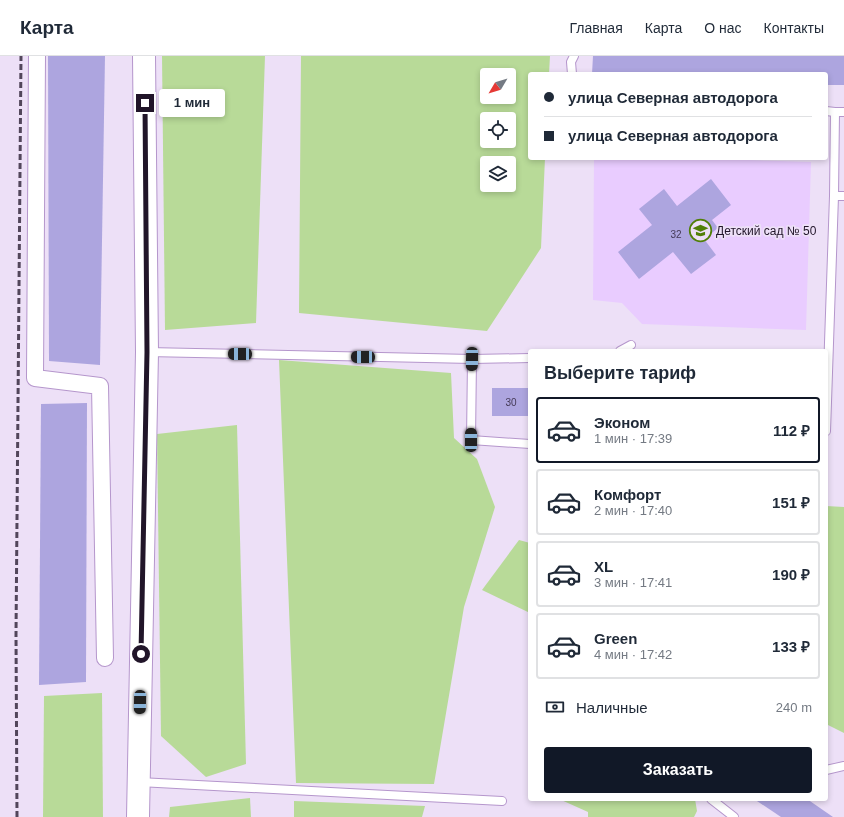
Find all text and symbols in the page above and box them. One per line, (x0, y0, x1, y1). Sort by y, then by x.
text: Карта (20, 17, 74, 38)
text: Главная (569, 20, 623, 36)
text: Карта (645, 20, 682, 36)
text: О нас (704, 20, 742, 36)
text: Контакты (764, 20, 824, 36)
north arrow (480, 68, 516, 104)
map controls (480, 68, 516, 192)
callout: 1 мин (159, 89, 225, 117)
text: улица Северная автодорога (568, 89, 778, 106)
route end (136, 94, 154, 112)
text: 1 мин (174, 95, 210, 110)
button: locate (480, 112, 516, 148)
text: улица Северная автодорога (568, 127, 778, 144)
button: layers (480, 156, 516, 192)
school or university icon: Детский сад № 50 (688, 218, 714, 244)
place label: Детский сад № 50 (716, 224, 817, 238)
house number: 32 (670, 229, 682, 240)
car (466, 347, 478, 371)
car (228, 348, 252, 360)
car (351, 351, 375, 363)
text: Выберите тариф (544, 363, 696, 383)
house number: 30 (505, 397, 517, 408)
icon: car (546, 412, 582, 448)
text: Эконом (594, 414, 650, 431)
text: 112 ₽ (773, 422, 810, 439)
car (465, 428, 477, 452)
text: 1 мин · 17:39 (594, 431, 672, 446)
icon: car (546, 484, 582, 520)
text: Комфорт (594, 486, 661, 503)
text: 151 ₽ (772, 494, 810, 511)
text: 2 мин · 17:40 (594, 503, 672, 518)
icon: car (546, 556, 582, 592)
text: XL (594, 558, 613, 575)
text: 190 ₽ (772, 566, 810, 583)
text: 3 мин · 17:41 (594, 575, 672, 590)
icon: car (546, 628, 582, 664)
text: Green (594, 630, 637, 647)
text: 133 ₽ (772, 638, 810, 655)
route start (132, 645, 150, 663)
text: 4 мин · 17:42 (594, 647, 672, 662)
car (134, 690, 146, 714)
icon: cash (544, 696, 566, 718)
text: Наличные (576, 699, 648, 716)
text: 240 m (776, 700, 812, 715)
button: Заказать (544, 747, 812, 793)

